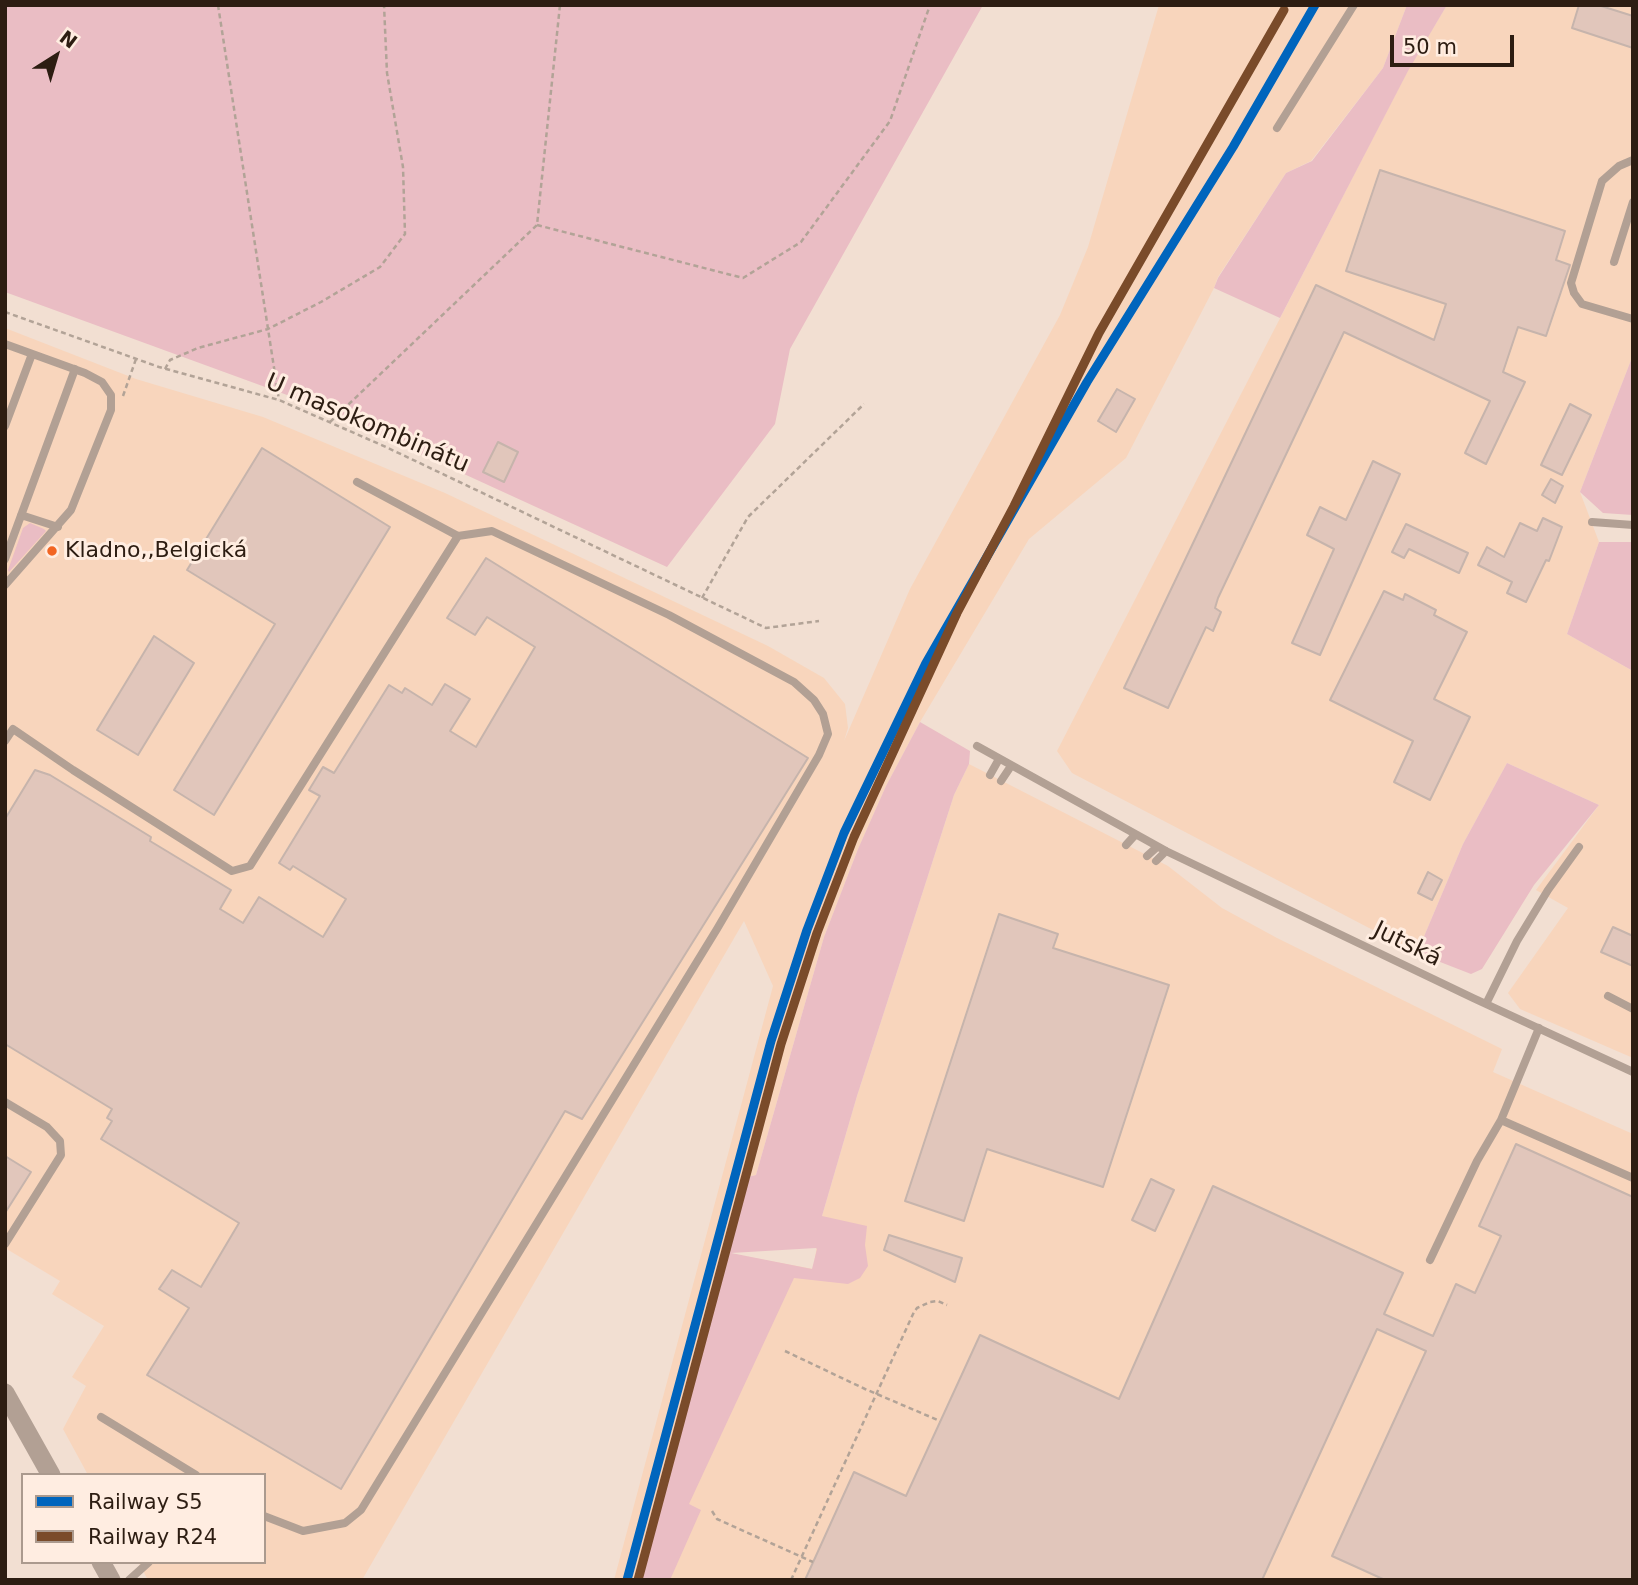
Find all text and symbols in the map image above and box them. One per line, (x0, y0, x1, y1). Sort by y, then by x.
north arrow (21, 21, 91, 91)
scale bar (1393, 21, 1517, 65)
text: N (56, 26, 82, 53)
text: 50 m (1403, 35, 1457, 59)
street label: U masokombinátu (261, 368, 473, 480)
place label: Kladno,,Belgická (65, 538, 247, 564)
marker: Kladno,,Belgická (45, 544, 59, 558)
street label: Jutská (1368, 916, 1446, 974)
legend (21, 1473, 266, 1564)
text: Railway S5 (88, 1490, 203, 1514)
text: Railway R24 (88, 1525, 217, 1549)

